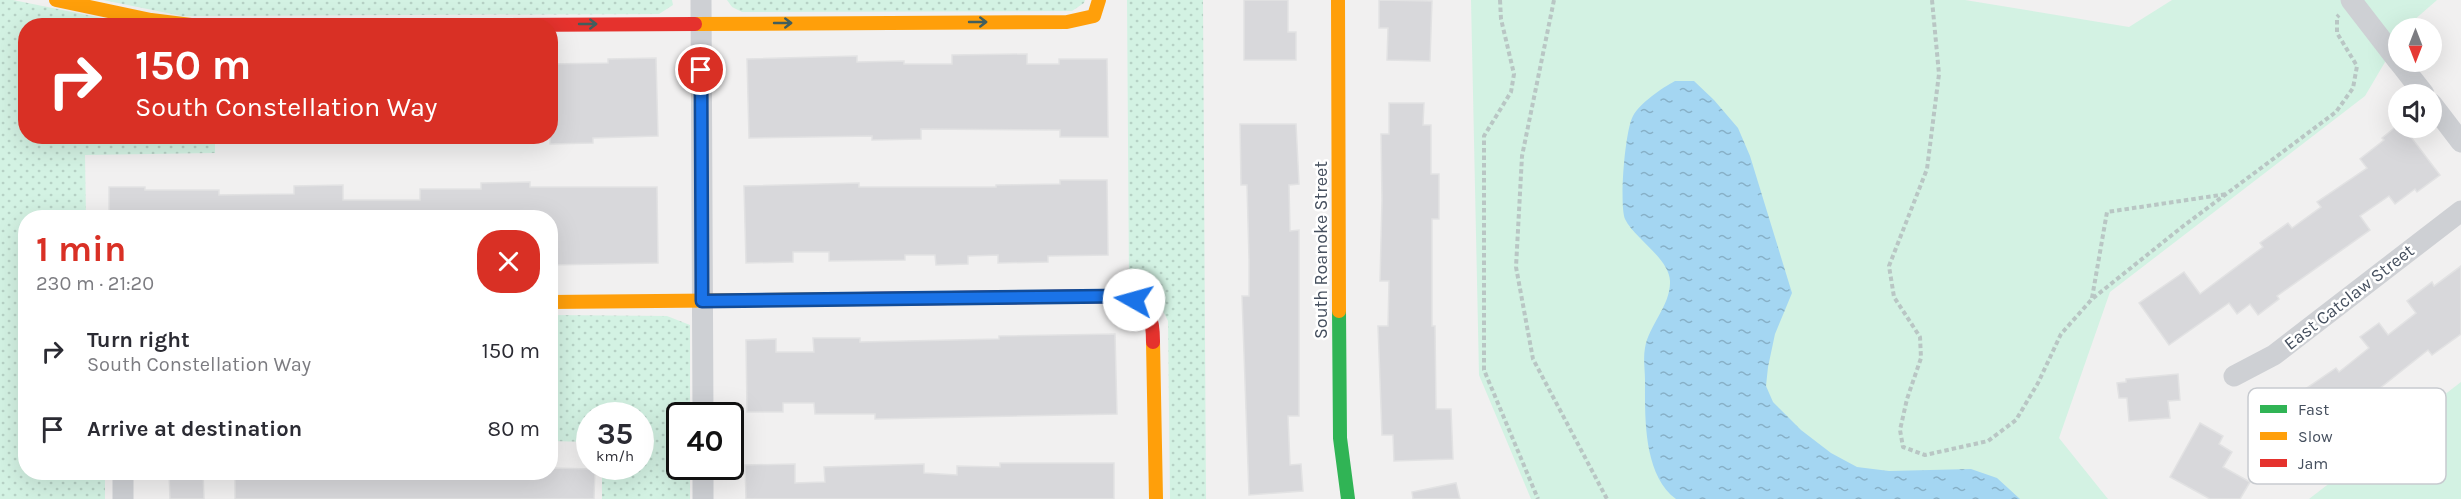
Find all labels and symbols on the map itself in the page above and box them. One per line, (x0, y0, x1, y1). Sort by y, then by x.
one-way arrow (968, 16, 988, 28)
one-way arrow (773, 17, 793, 29)
one-way arrow (578, 18, 598, 30)
north arrow (2388, 18, 2442, 72)
pin (675, 44, 726, 95)
street label: South Roanoke Street (1310, 161, 1332, 339)
street label: East Catclaw Street (2280, 239, 2419, 355)
position arrow (1102, 268, 1166, 332)
legend (2248, 388, 2446, 484)
text: Fast (2298, 400, 2329, 419)
speed limit sign: 40 (666, 402, 744, 480)
text: Slow (2298, 427, 2333, 446)
text: Jam (2298, 454, 2328, 473)

